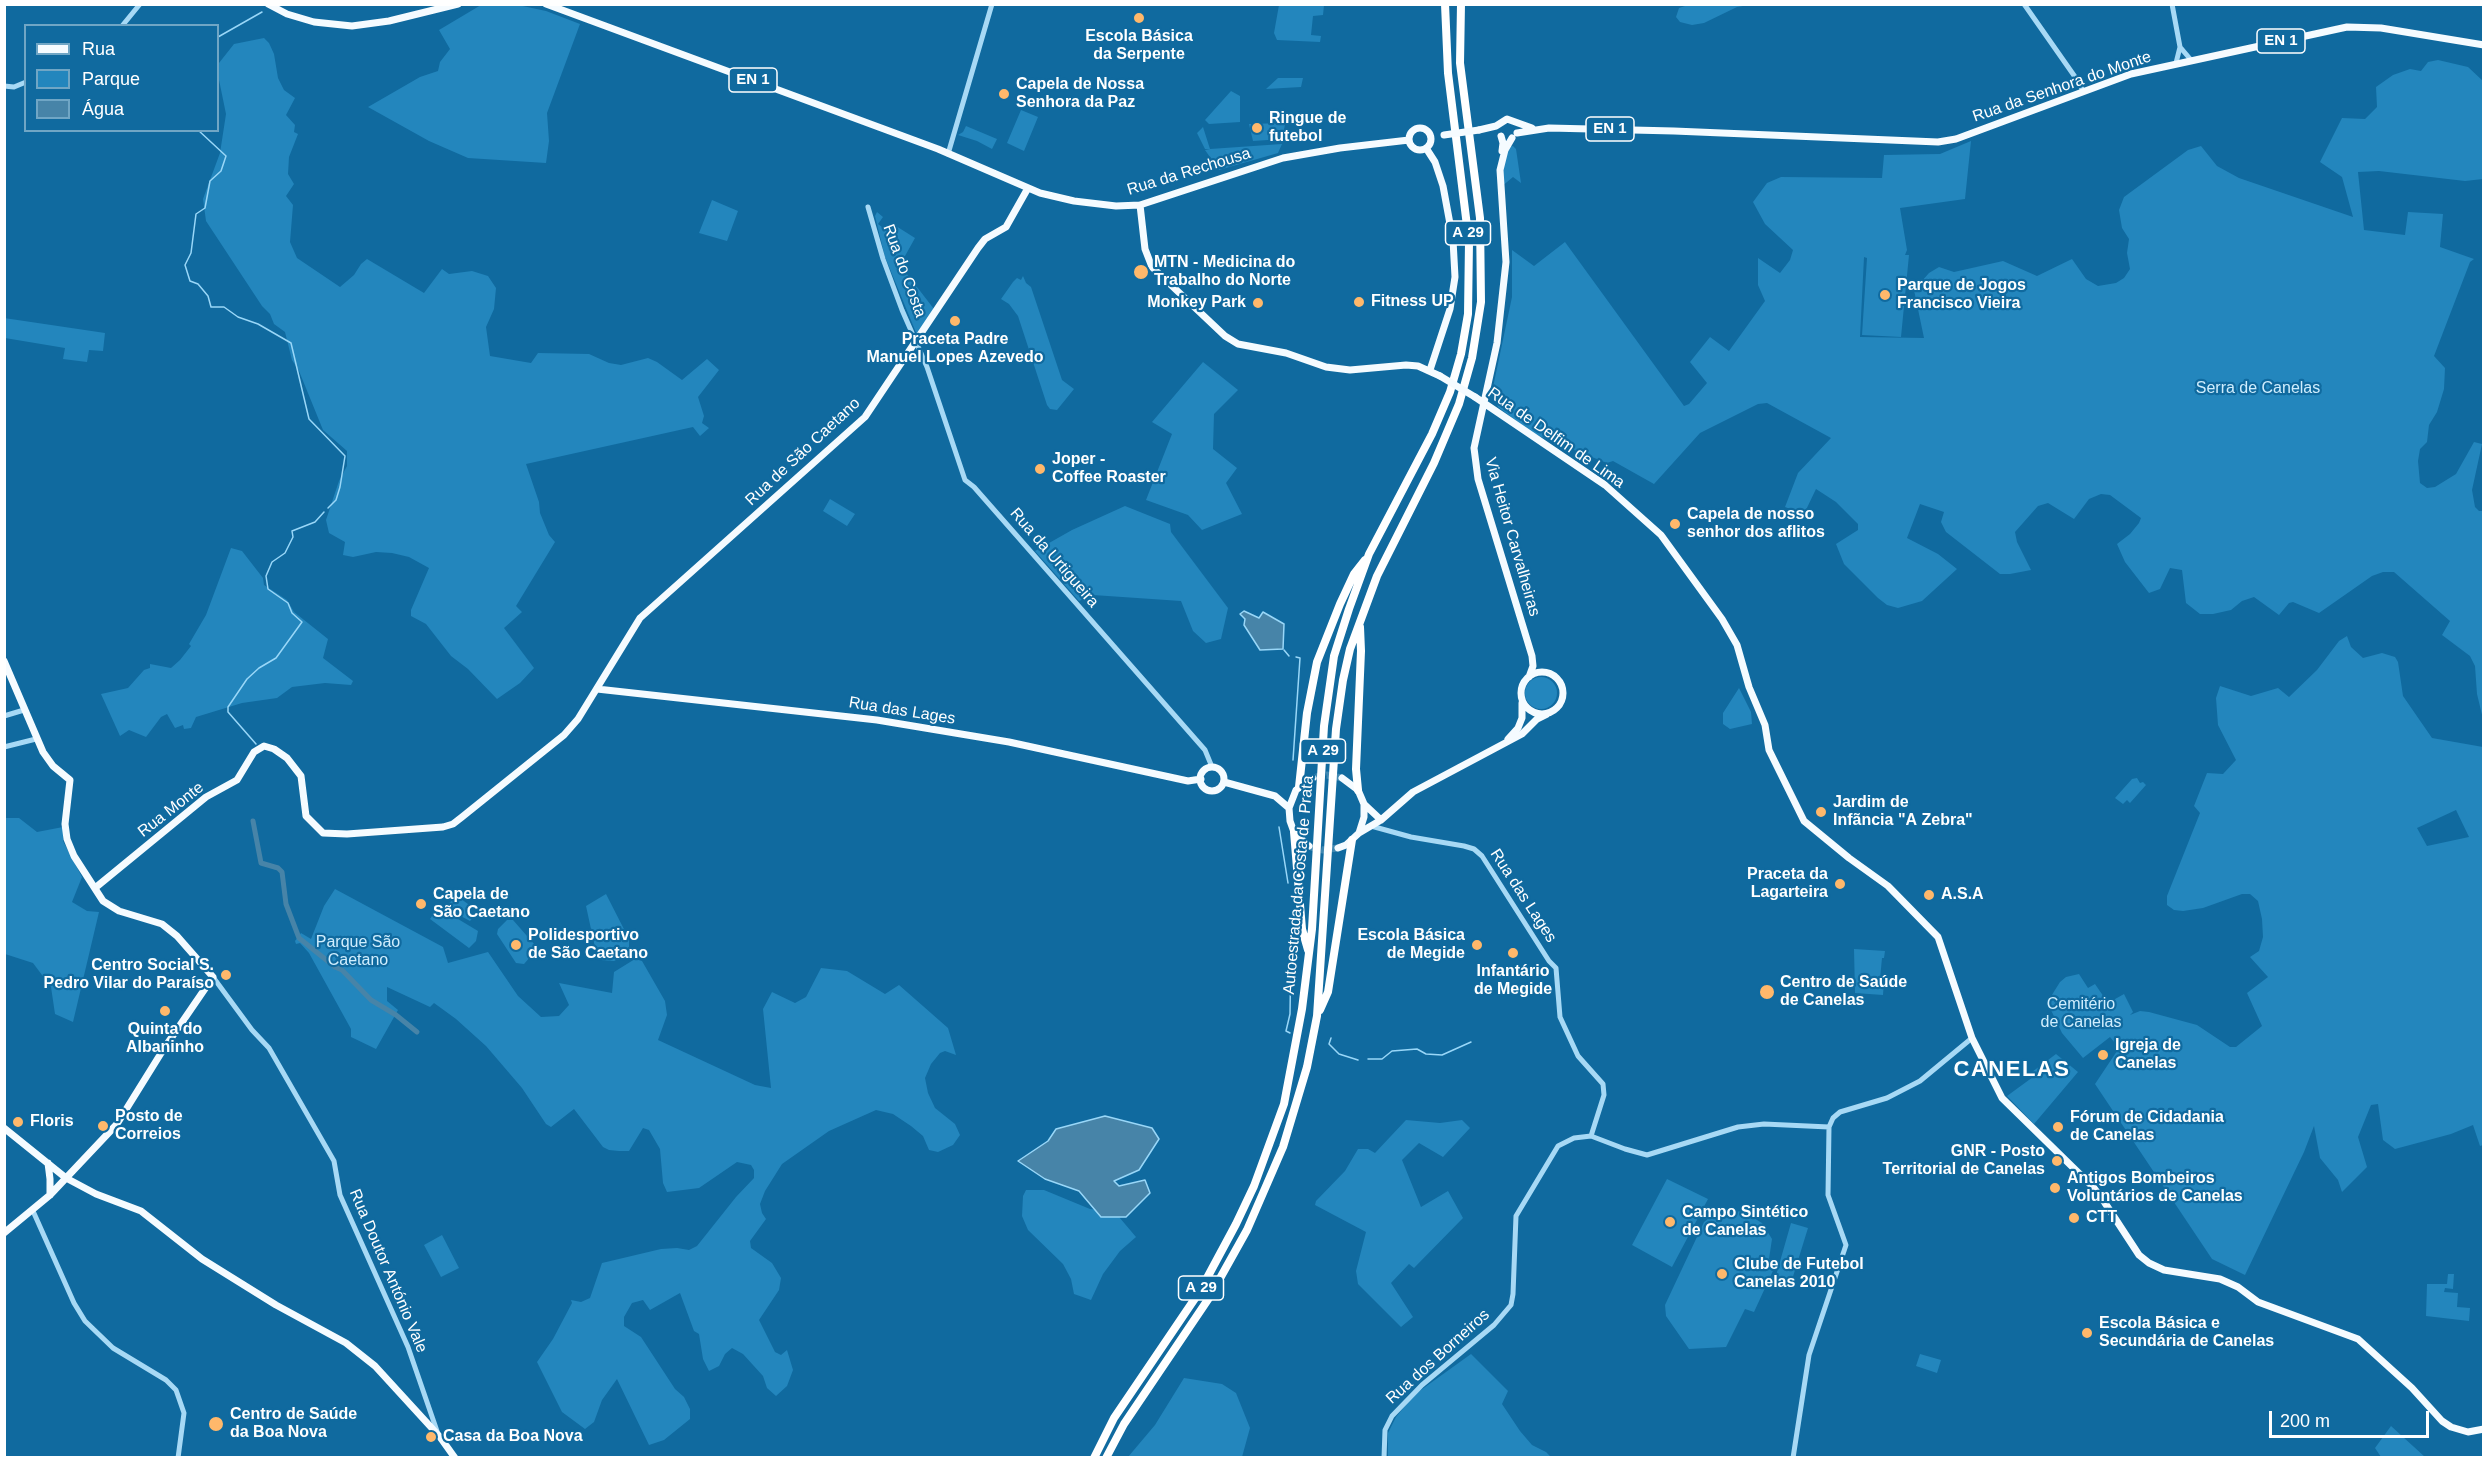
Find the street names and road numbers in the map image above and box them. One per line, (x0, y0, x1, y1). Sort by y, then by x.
road number: EN 1 (2257, 29, 2305, 53)
street label: Rua da Senhora do Monte (1970, 47, 2154, 127)
road number: EN 1 (729, 68, 777, 92)
road number: EN 1 (1586, 117, 1634, 141)
street label: Rua da Rechousa (1125, 144, 1253, 200)
road number: A 29 (1446, 221, 1490, 245)
street label: Rua do Costa (878, 222, 930, 320)
street label: Rua de Delfim de Lima (1484, 383, 1628, 493)
street label: Rua de São Caetano (742, 394, 864, 510)
street label: Via Heitor Carvalheiras (1480, 455, 1544, 619)
street label: Rua da Urtigueira (1006, 504, 1102, 612)
street label: Rua das Lages (847, 693, 957, 729)
road number: A 29 (1300, 739, 1346, 763)
street label: Autoestrada da Costa de Prata (1280, 775, 1318, 995)
street label: Rua Monte (134, 778, 208, 842)
street label: Rua das Lages (1486, 846, 1560, 946)
street label: Rua Doutor António Vale (345, 1186, 431, 1356)
road number: A 29 (1178, 1276, 1224, 1300)
street label: Rua dos Borneiros (1382, 1306, 1494, 1408)

